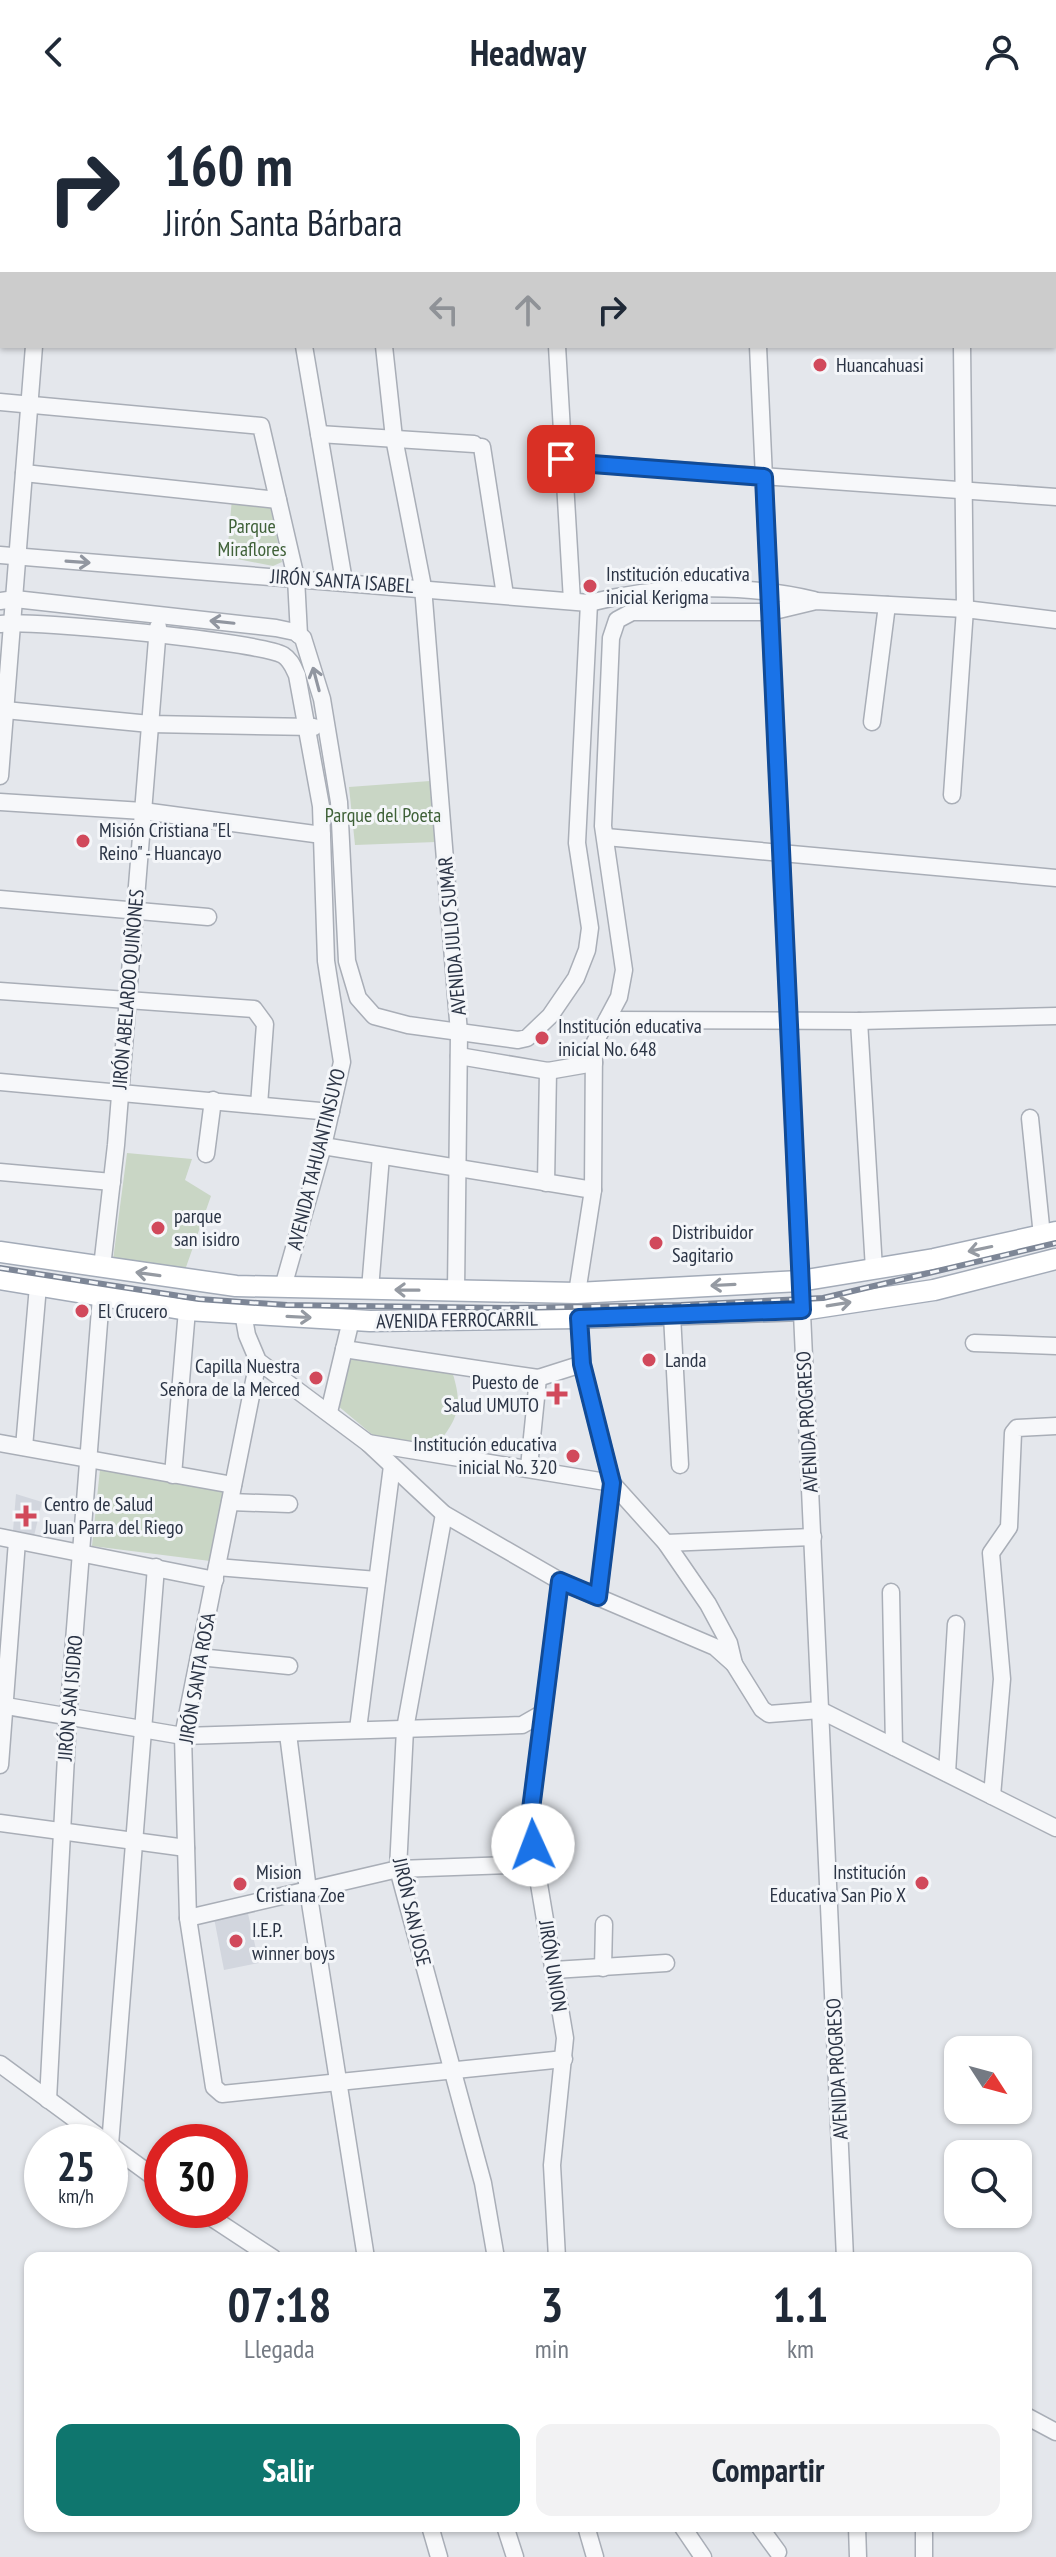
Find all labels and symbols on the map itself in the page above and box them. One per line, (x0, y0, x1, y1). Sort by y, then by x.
place label: Huancahuasi (836, 352, 924, 378)
marker: Huancahuasi (811, 356, 829, 374)
pin (527, 425, 595, 493)
park label: Parque Miraflores (217, 513, 287, 562)
one-way arrow (64, 555, 91, 570)
place label: Institución educativa inicial Kerigma (606, 561, 750, 610)
street label: JIRÓN SANTA ISABEL (269, 563, 415, 599)
marker: Institución educativa inicial Kerigma (581, 577, 599, 595)
one-way arrow (210, 615, 236, 630)
one-way arrow (308, 667, 323, 693)
park label: Parque del Poeta (325, 802, 441, 828)
place label: Misión Cristiana "El Reino" - Huancayo (99, 817, 231, 866)
marker: Misión Cristiana "El Reino" - Huancayo (74, 832, 92, 850)
street label: AVENIDA JULIO SUMAR (432, 855, 472, 1016)
street label: JIRÓN ABELARDO QUIÑONES (106, 888, 150, 1091)
place label: Institución educativa inicial No. 648 (558, 1013, 702, 1062)
marker: Institución educativa inicial No. 648 (533, 1029, 551, 1047)
street label: AVENIDA TAHUANTINSUYO (281, 1066, 351, 1252)
place label: parque san isidro (174, 1203, 240, 1252)
marker: parque san isidro (149, 1219, 167, 1237)
place label: Distribuidor Sagitario (672, 1219, 754, 1268)
marker: Distribuidor Sagitario (647, 1234, 665, 1252)
one-way arrow (968, 1242, 993, 1257)
one-way arrow (136, 1266, 161, 1281)
one-way arrow (710, 1278, 737, 1293)
one-way arrow (394, 1282, 421, 1297)
one-way arrow (826, 1296, 851, 1311)
place label: El Crucero (98, 1298, 168, 1324)
marker: El Crucero (73, 1302, 91, 1320)
street label: AVENIDA FERROCARRIL (376, 1306, 539, 1334)
one-way arrow (285, 1309, 312, 1324)
place label: Landa (665, 1347, 706, 1373)
marker: Landa (640, 1351, 658, 1369)
street label: AVENIDA PROGRESO (790, 1351, 824, 1493)
place label: Capilla Nuestra Señora de la Merced (160, 1353, 300, 1402)
marker: Capilla Nuestra Señora de la Merced (307, 1369, 325, 1387)
place label: Puesto de Salud UMUTO (443, 1369, 539, 1418)
marker: Puesto de Salud UMUTO (546, 1383, 568, 1405)
place label: Institución educativa inicial No. 320 (413, 1431, 557, 1480)
marker: Institución educativa inicial No. 320 (564, 1447, 582, 1465)
place label: Centro de Salud Juan Parra del Riego (43, 1491, 183, 1540)
marker: Centro de Salud Juan Parra del Riego (15, 1505, 37, 1527)
street label: JIRÓN SANTA ROSA (173, 1610, 221, 1746)
street label: JIRÓN SAN ISIDRO (51, 1634, 88, 1763)
position arrow (491, 1803, 575, 1887)
street label: JIRÓN SAN JOSE (387, 1854, 437, 1969)
place label: Mision Cristiana Zoe (256, 1859, 345, 1908)
place label: Institución Educativa San Pio X (770, 1859, 906, 1908)
marker: Institución Educativa San Pio X (913, 1874, 931, 1892)
marker: Mision Cristiana Zoe (231, 1875, 249, 1893)
place label: I.E.P. winner boys (252, 1917, 335, 1966)
street label: JIRÓN UNION (533, 1917, 573, 2014)
marker: I.E.P. winner boys (227, 1932, 245, 1950)
street label: AVENIDA PROGRESO (820, 1998, 854, 2140)
north arrow (944, 2036, 1032, 2124)
speed limit sign: 30 (144, 2124, 248, 2228)

